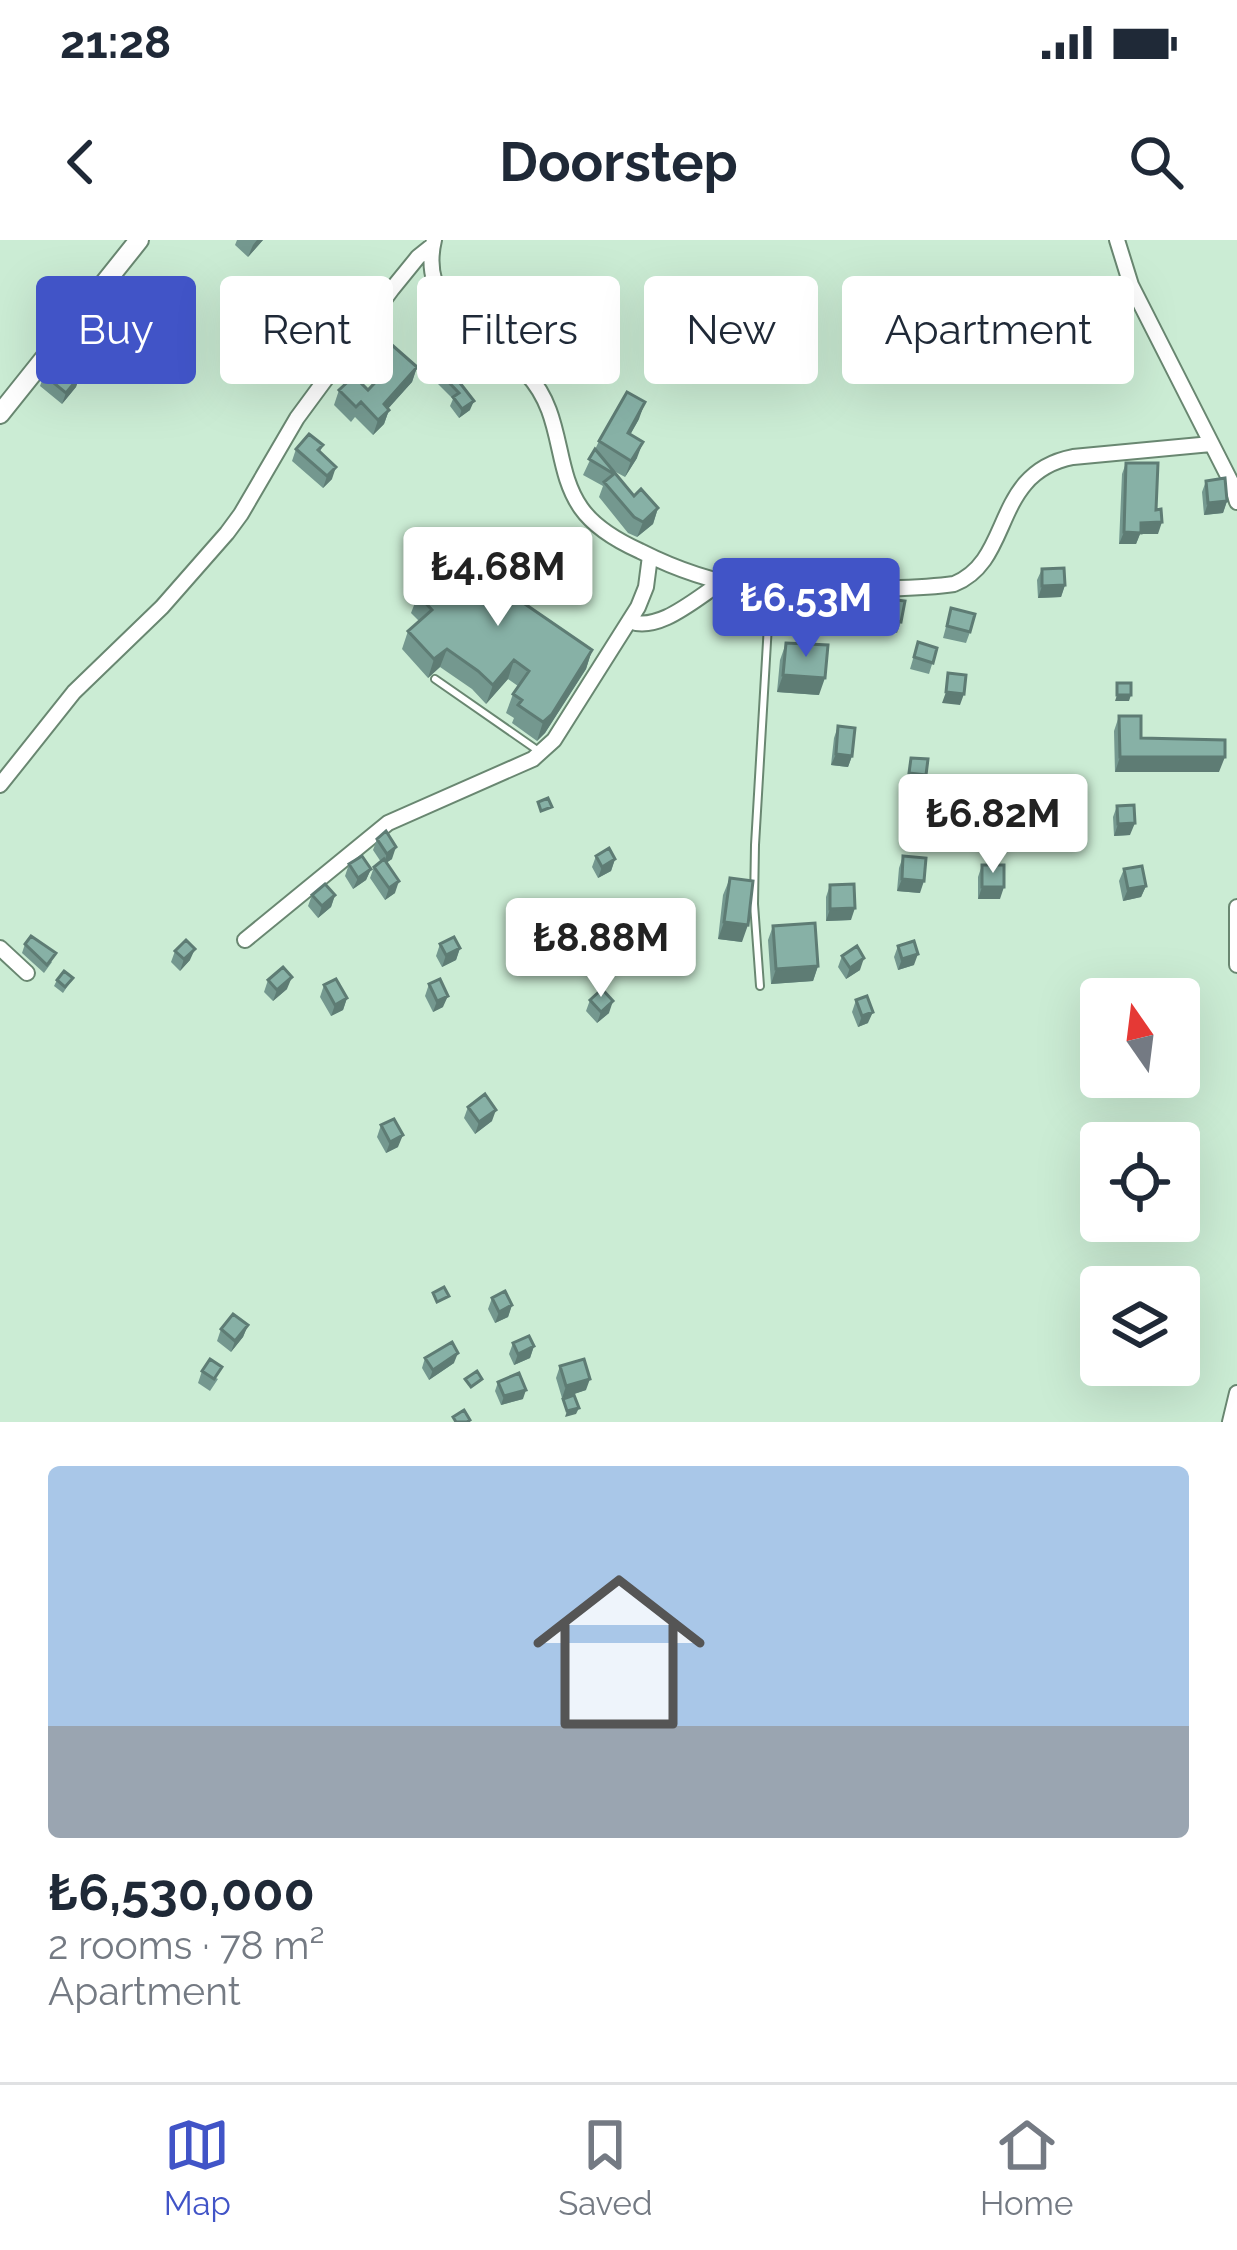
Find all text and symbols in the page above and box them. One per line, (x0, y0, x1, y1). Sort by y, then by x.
text: 21:28 (60, 16, 171, 69)
icon: back (48, 129, 114, 195)
icon: search (1123, 129, 1189, 195)
text: Doorstep (499, 130, 738, 194)
chip: Buy (36, 276, 196, 384)
chip: Rent (220, 276, 393, 384)
chip: Filters (417, 276, 620, 384)
chip: New (644, 276, 818, 384)
chip: Apartment (842, 276, 1134, 384)
pin: ₺4.68M (400, 527, 596, 629)
text: ₺4.68M (430, 543, 566, 589)
pin: ₺6.53M (708, 558, 904, 660)
text: ₺6.53M (740, 574, 872, 620)
pin: ₺6.82M (895, 774, 1091, 876)
text: ₺6.82M (926, 790, 1060, 836)
pin: ₺8.88M (503, 898, 699, 1000)
text: ₺8.88M (533, 914, 669, 960)
north arrow (1080, 978, 1200, 1098)
map controls (1080, 978, 1200, 1386)
button: locate (1080, 1122, 1200, 1242)
button: layers (1080, 1266, 1200, 1386)
icon: home (511, 1544, 727, 1760)
text: ₺6,530,000 (48, 1862, 315, 1922)
text: 2 rooms · 78 m² (48, 1922, 325, 1968)
text: Apartment (48, 1968, 241, 2014)
tab: Map (164, 2112, 231, 2223)
tab: Saved (558, 2112, 653, 2223)
tab: Home (980, 2112, 1073, 2223)

